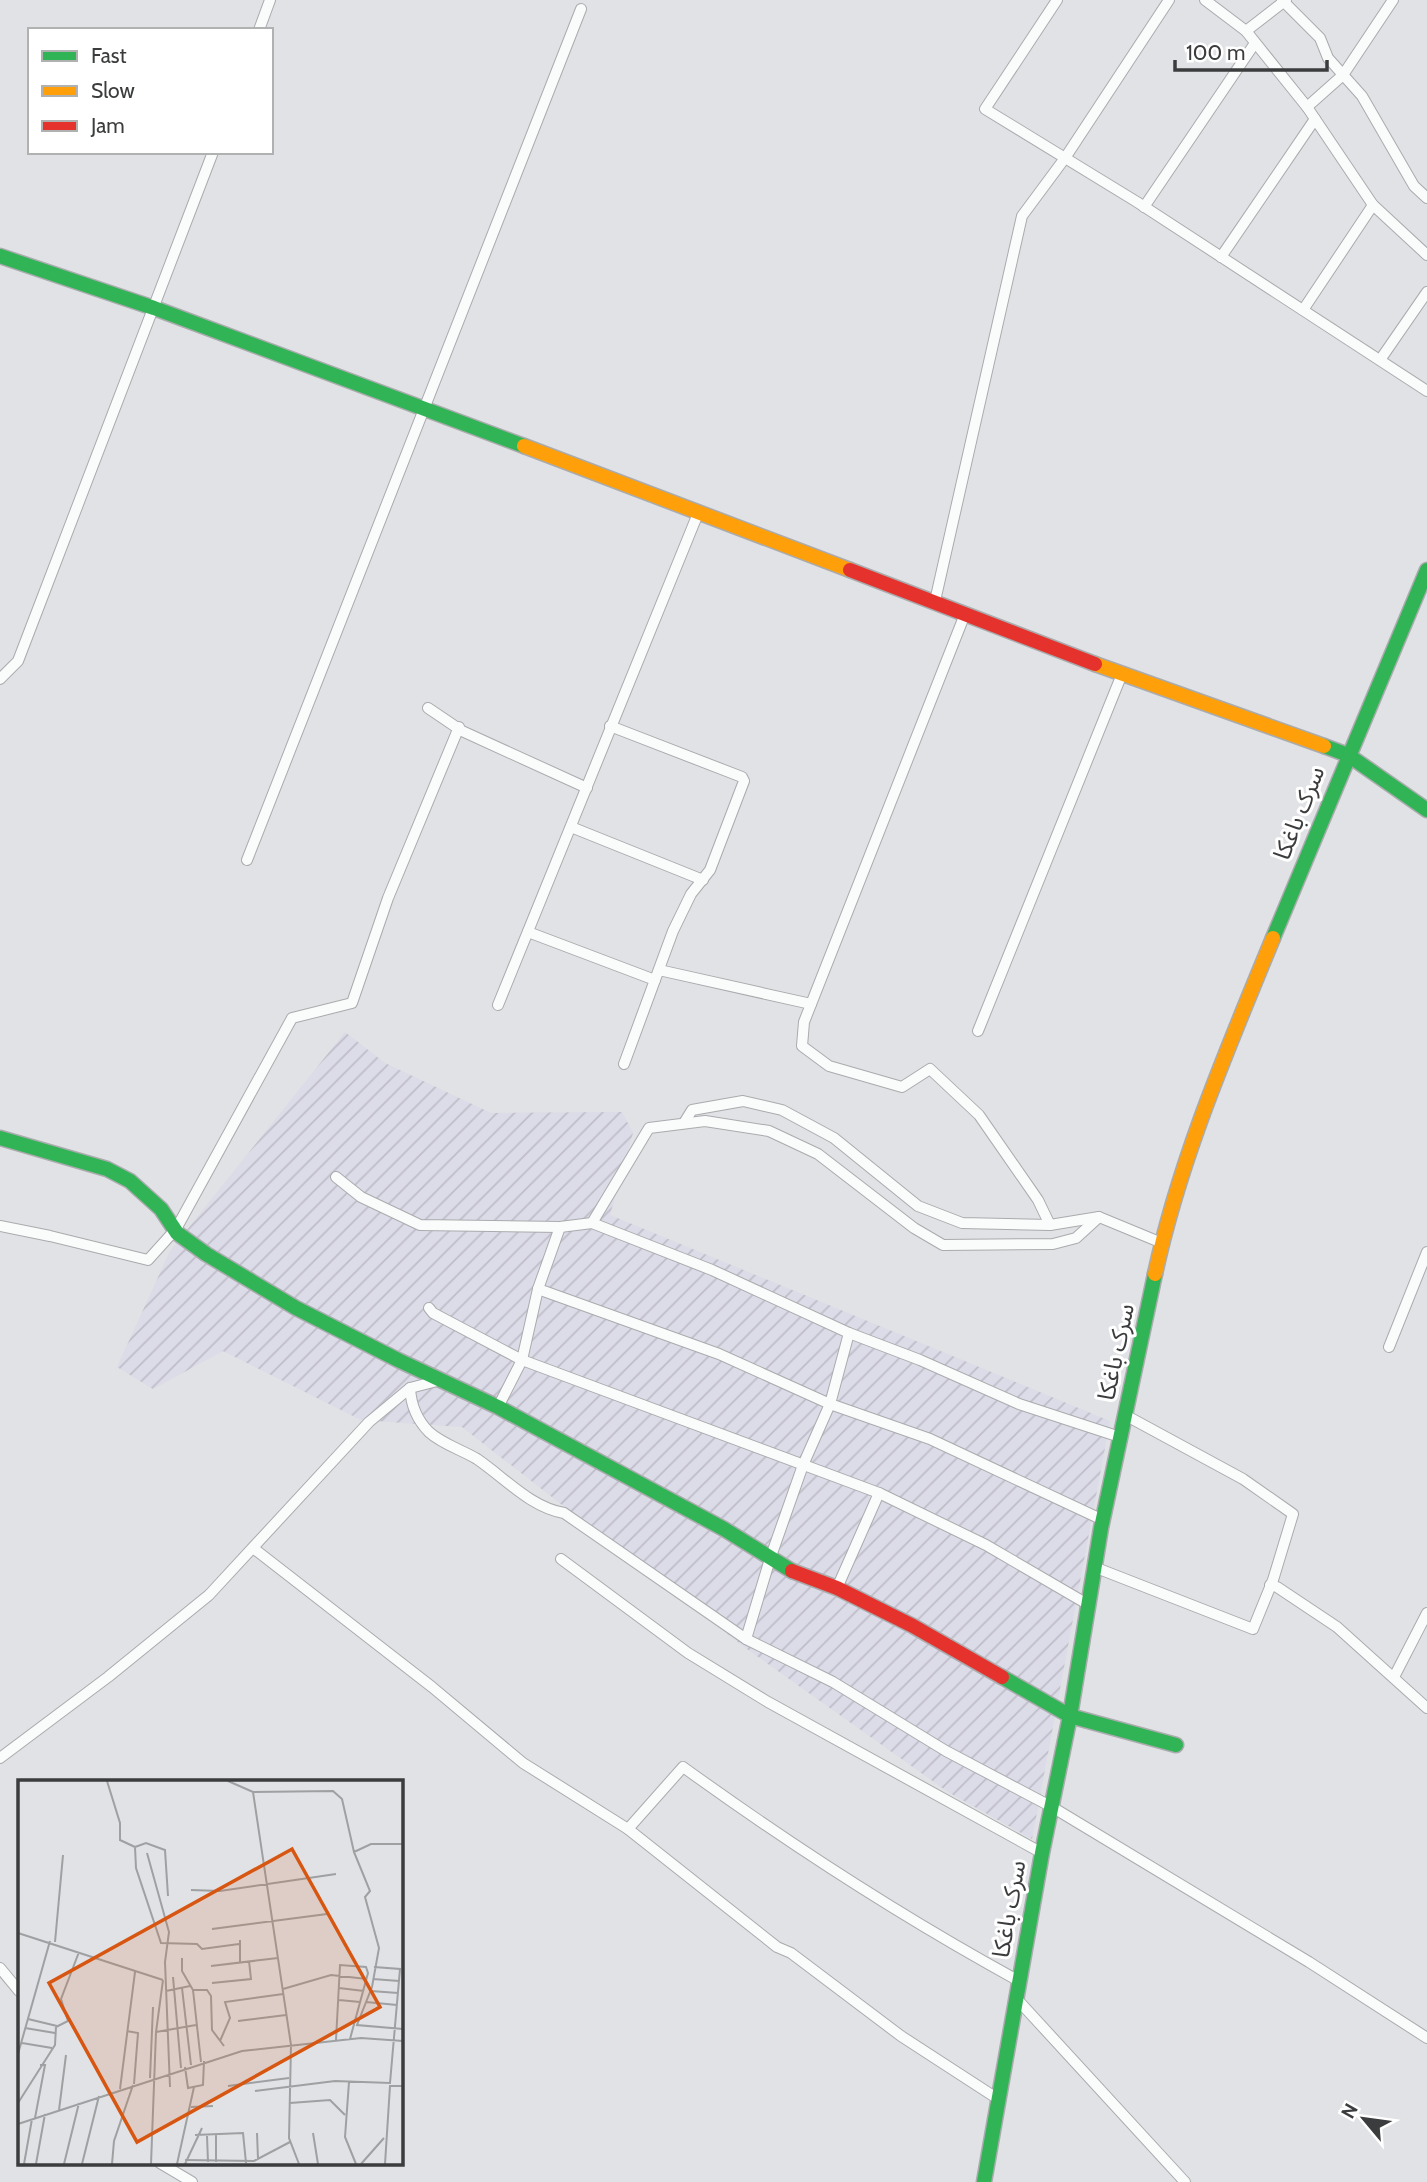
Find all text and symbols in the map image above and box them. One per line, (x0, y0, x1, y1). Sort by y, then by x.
legend (28, 28, 273, 154)
scale bar (1175, 28, 1327, 72)
text: 100 m (1186, 40, 1245, 65)
text: Fast (91, 43, 127, 68)
text: Slow (91, 78, 135, 103)
text: Jam (90, 113, 125, 138)
street label: سرک باغکا (1267, 762, 1330, 864)
street label: سرک باغکا (1091, 1301, 1140, 1403)
inset map (18, 1780, 402, 2164)
street label: سرک باغکا (986, 1858, 1031, 1960)
north arrow (1329, 2084, 1399, 2154)
text: N (1336, 2100, 1363, 2122)

